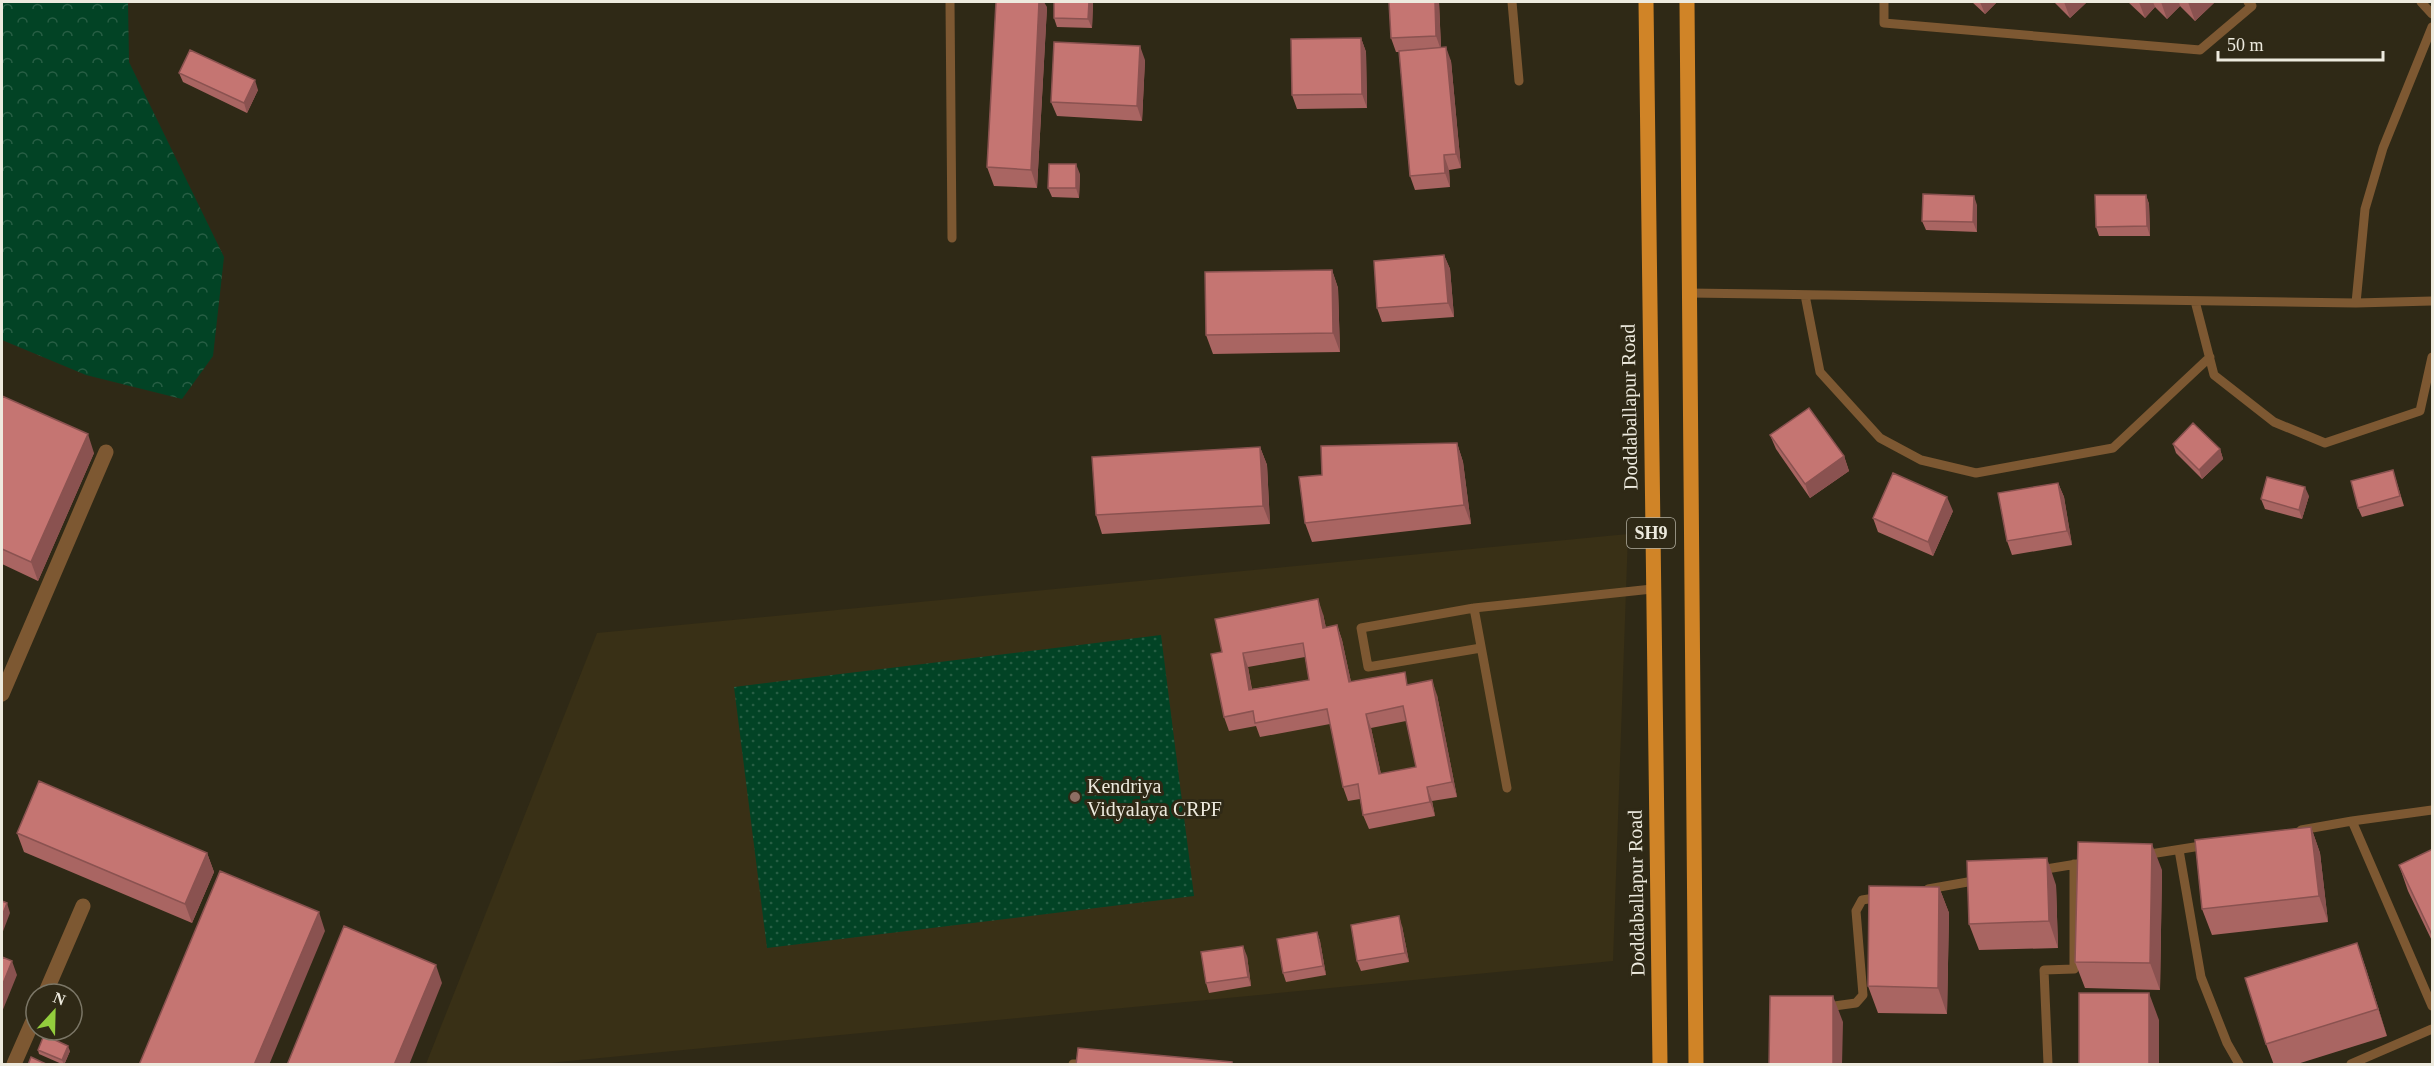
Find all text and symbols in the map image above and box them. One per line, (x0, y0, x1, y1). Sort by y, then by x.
scale bar (2218, 24, 2383, 62)
text: 50 m (2227, 35, 2264, 55)
street label: Doddaballapur Road (1617, 324, 1642, 490)
road number: SH9 (1627, 518, 1675, 548)
place label: Kendriya Vidyalaya CRPF (1087, 775, 1222, 821)
marker: Kendriya Vidyalaya CRPF (1068, 790, 1082, 804)
street label: Doddaballapur Road (1624, 810, 1649, 976)
north arrow (24, 982, 84, 1042)
text: N (51, 989, 68, 1009)

